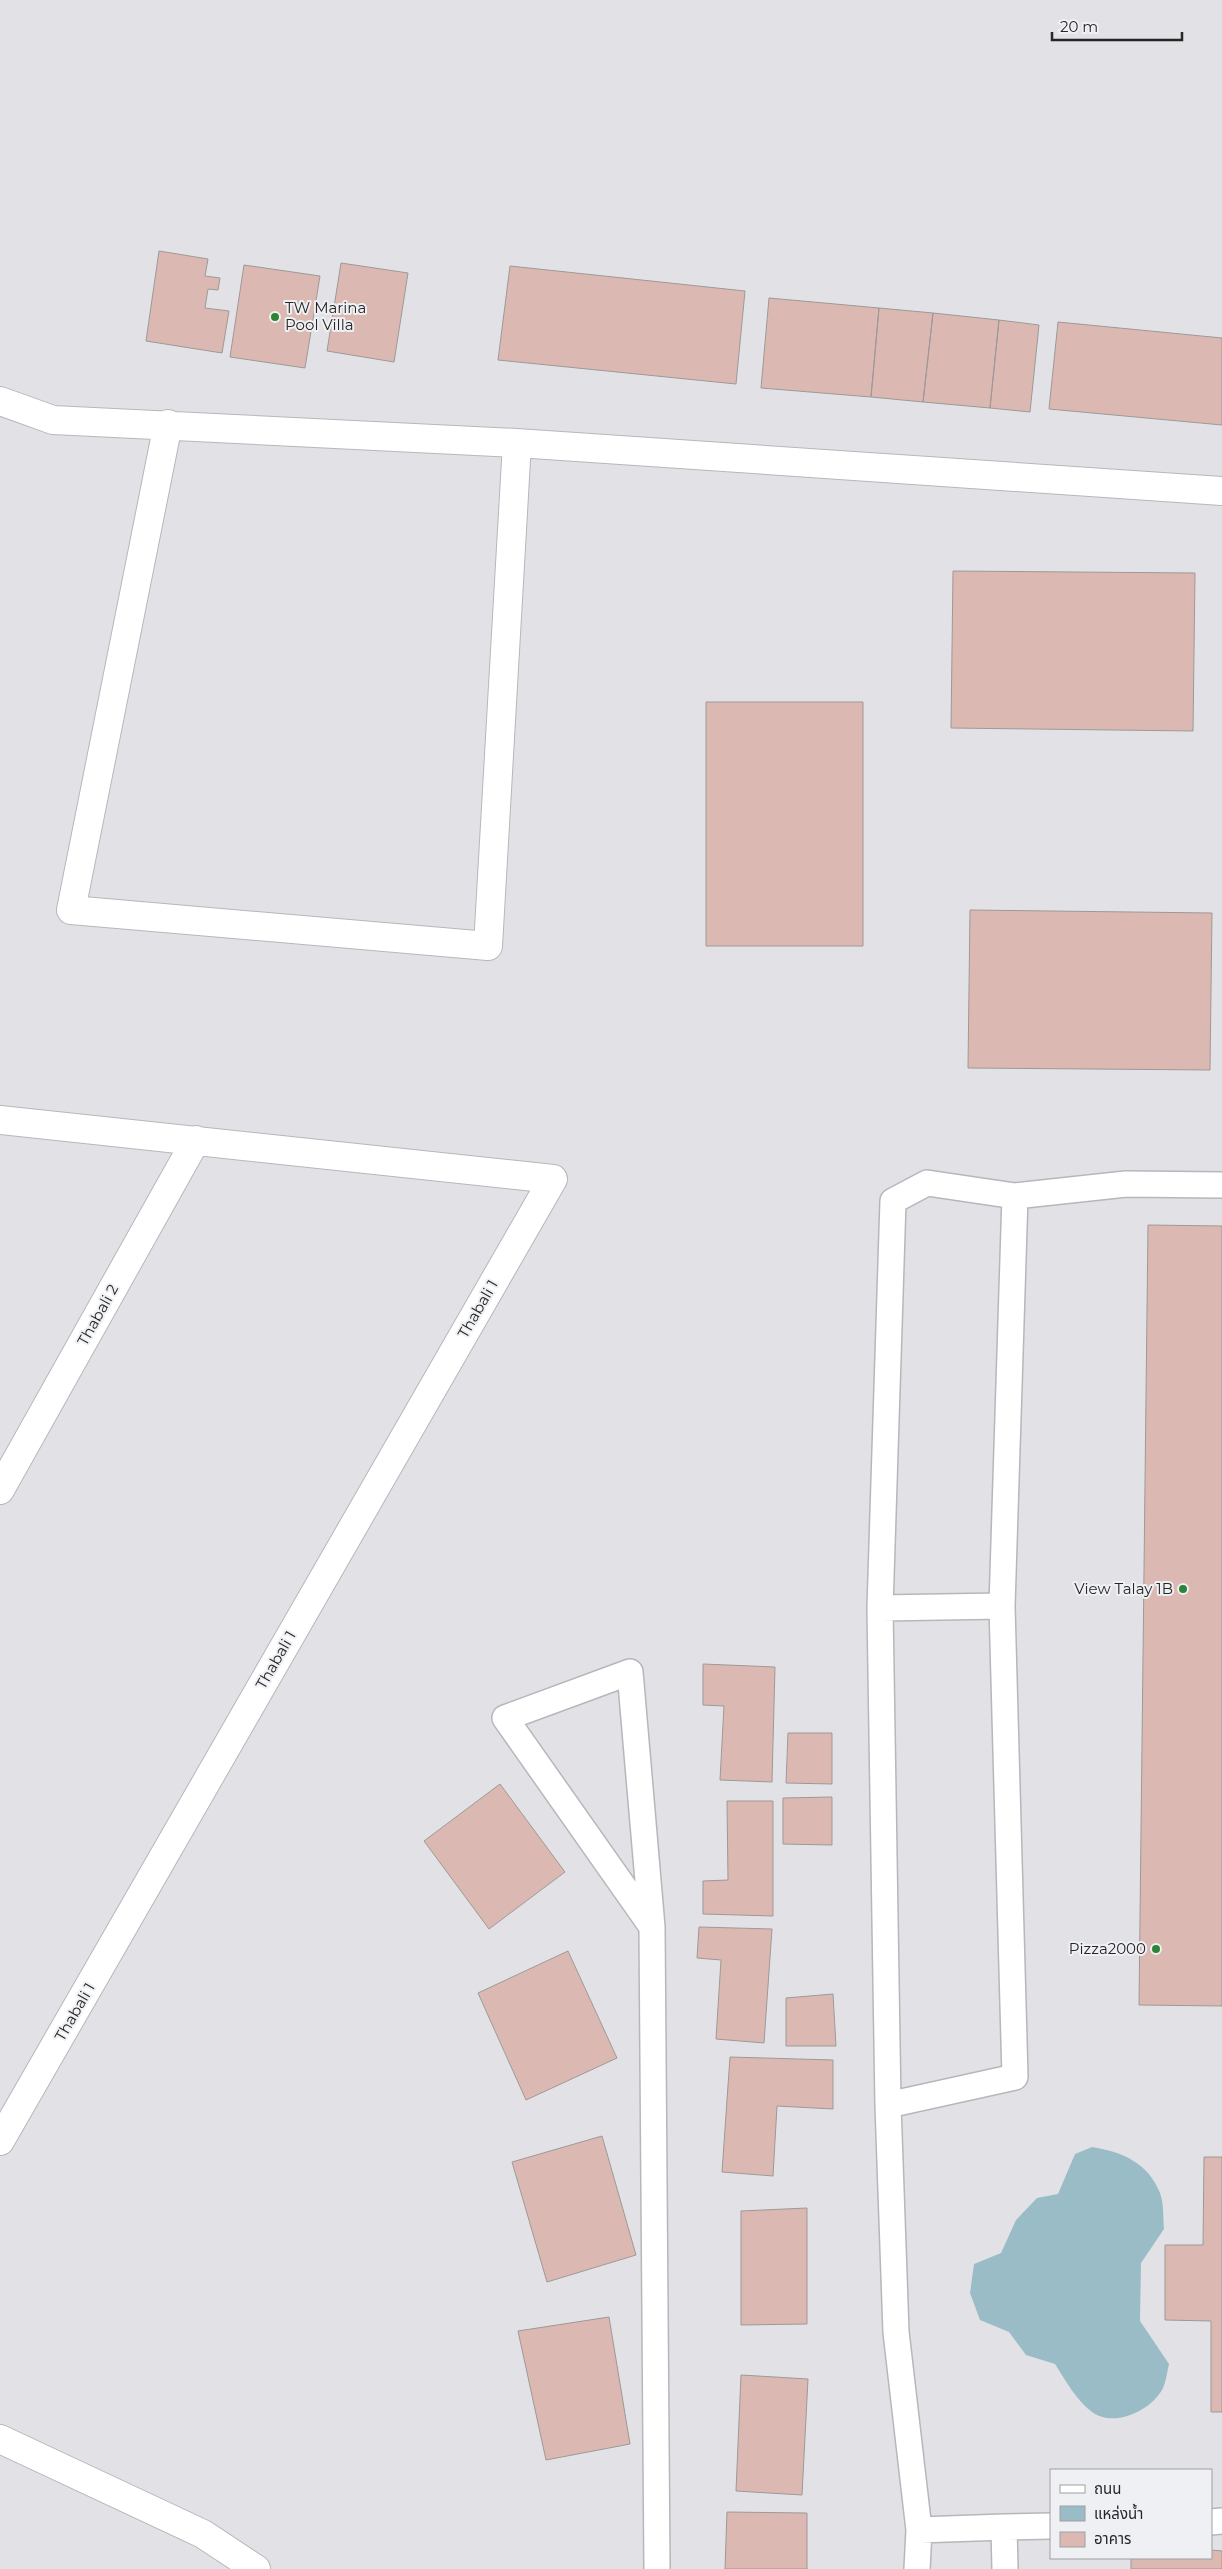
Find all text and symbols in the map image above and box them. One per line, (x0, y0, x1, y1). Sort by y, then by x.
scale bar (1052, 10, 1182, 42)
text: 20 m (1060, 17, 1098, 36)
place label: TW Marina Pool Villa (285, 298, 366, 334)
marker: TW Marina Pool Villa (269, 311, 281, 323)
street label: Thabali 1 (453, 1276, 502, 1341)
street label: Thabali 2 (73, 1281, 122, 1349)
place label: View Talay 1B (1074, 1579, 1173, 1598)
marker: View Talay 1B (1177, 1583, 1189, 1595)
street label: Thabali 1 (251, 1627, 300, 1692)
place label: Pizza2000 (1069, 1939, 1146, 1958)
marker: Pizza2000 (1150, 1943, 1162, 1955)
street label: Thabali 1 (50, 1979, 99, 2044)
legend (1050, 2469, 1212, 2559)
text: ถนน (1094, 2479, 1121, 2498)
text: แหล่งน้ำ (1094, 2503, 1143, 2523)
text: อาคาร (1094, 2529, 1131, 2548)

